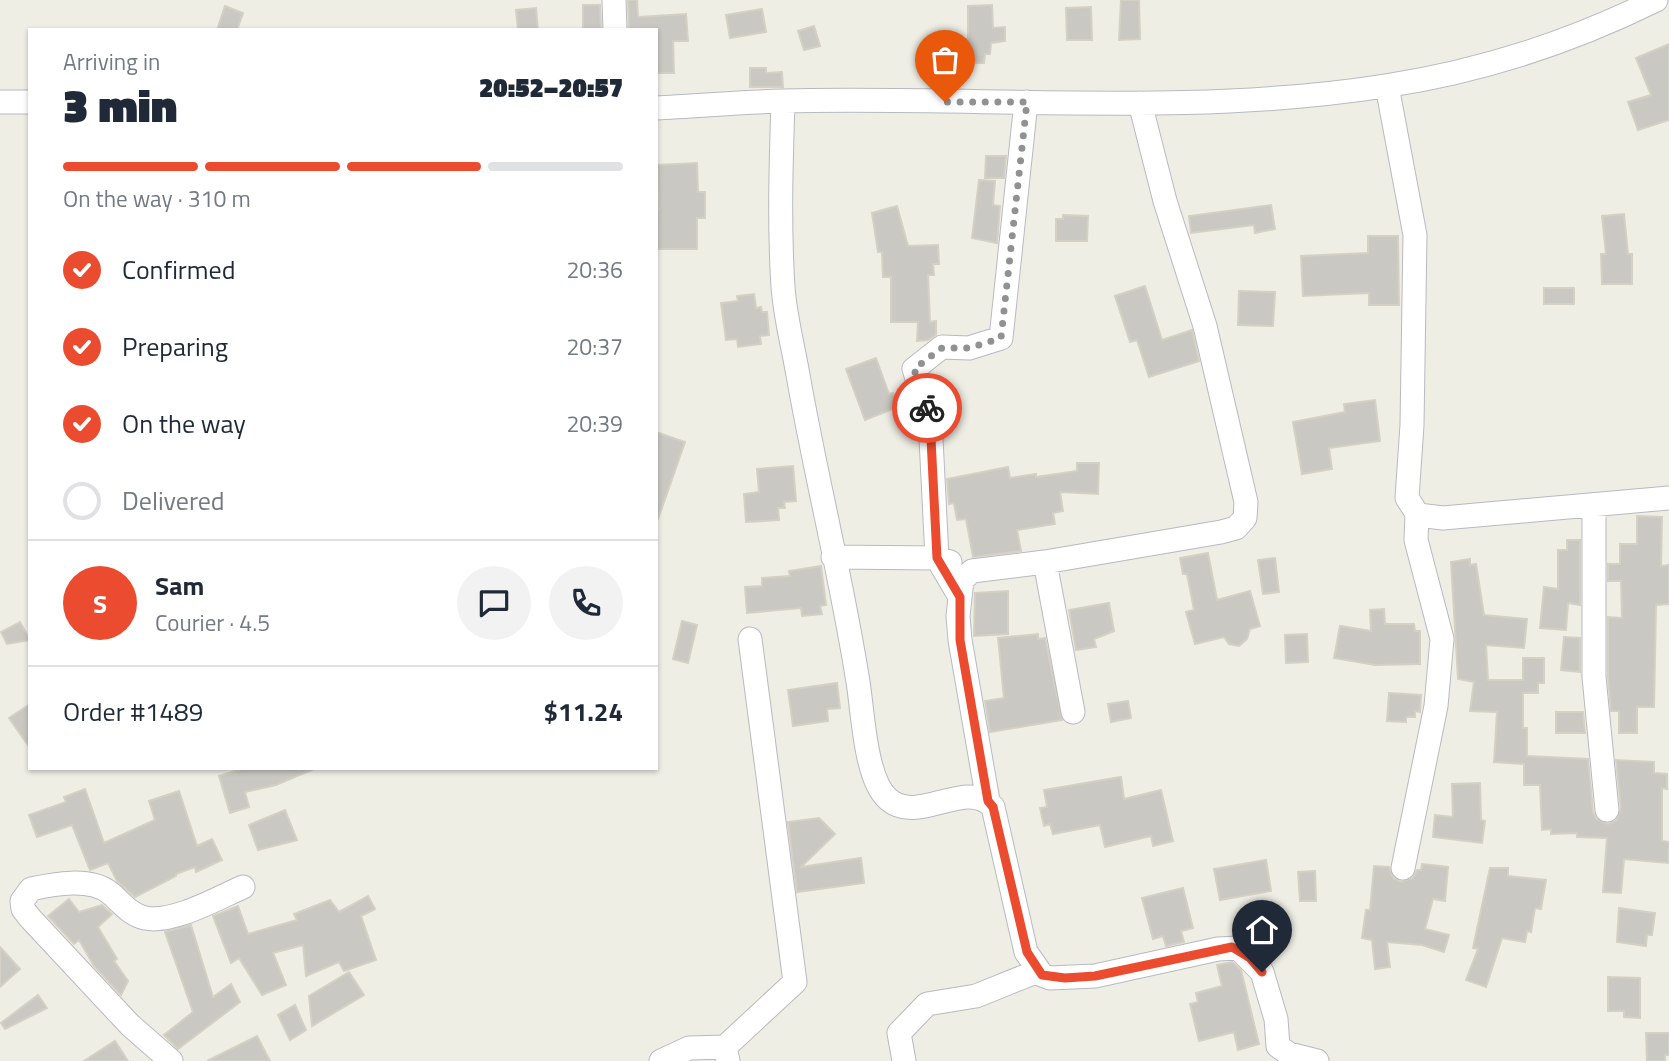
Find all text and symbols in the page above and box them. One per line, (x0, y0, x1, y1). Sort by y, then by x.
pin (915, 30, 975, 102)
icon: bag (926, 41, 964, 79)
text: Arriving in (63, 44, 160, 79)
text: 20:52–20:57 (479, 68, 623, 107)
text: 3 min (63, 70, 177, 140)
text: On the way · 310 m (63, 181, 251, 216)
text: Confirmed (122, 250, 236, 289)
icon: check (63, 251, 101, 289)
text: 20:36 (566, 252, 623, 287)
text: Preparing (122, 327, 228, 366)
icon: check (63, 328, 101, 366)
text: 20:37 (566, 329, 623, 364)
courier (892, 373, 962, 443)
icon: bike (908, 389, 946, 427)
text: On the way (122, 404, 246, 443)
icon: check (63, 405, 101, 443)
text: 20:39 (566, 406, 623, 441)
text: Delivered (122, 481, 225, 520)
text: Sam (155, 566, 204, 605)
button: chat (457, 566, 531, 640)
button: phone (549, 566, 623, 640)
text: S (93, 584, 107, 623)
text: Courier · 4.5 (155, 605, 270, 640)
text: Order #1489 (63, 692, 203, 731)
text: $11.24 (544, 692, 623, 731)
pin (1232, 900, 1292, 972)
icon: home (1243, 911, 1281, 949)

